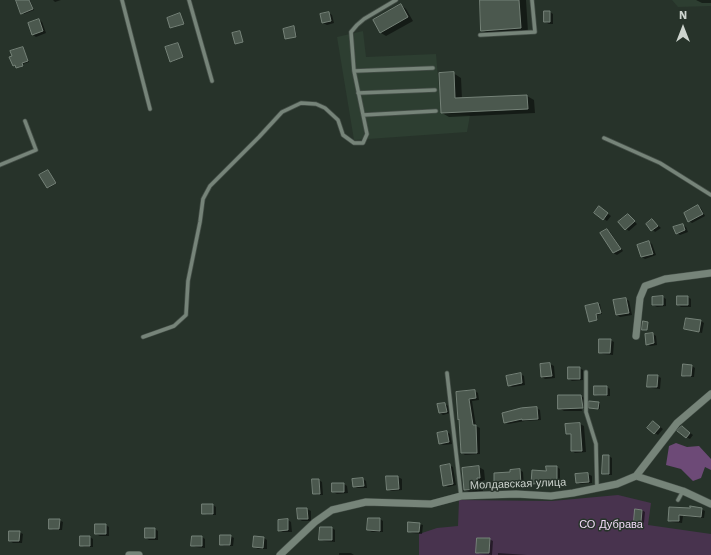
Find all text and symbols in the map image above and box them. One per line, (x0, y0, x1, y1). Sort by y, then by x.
north arrow (663, 8, 703, 48)
text: N (679, 9, 687, 22)
street label: Молдавская улица (470, 476, 566, 492)
park label: СО Дубрава (579, 518, 643, 532)

